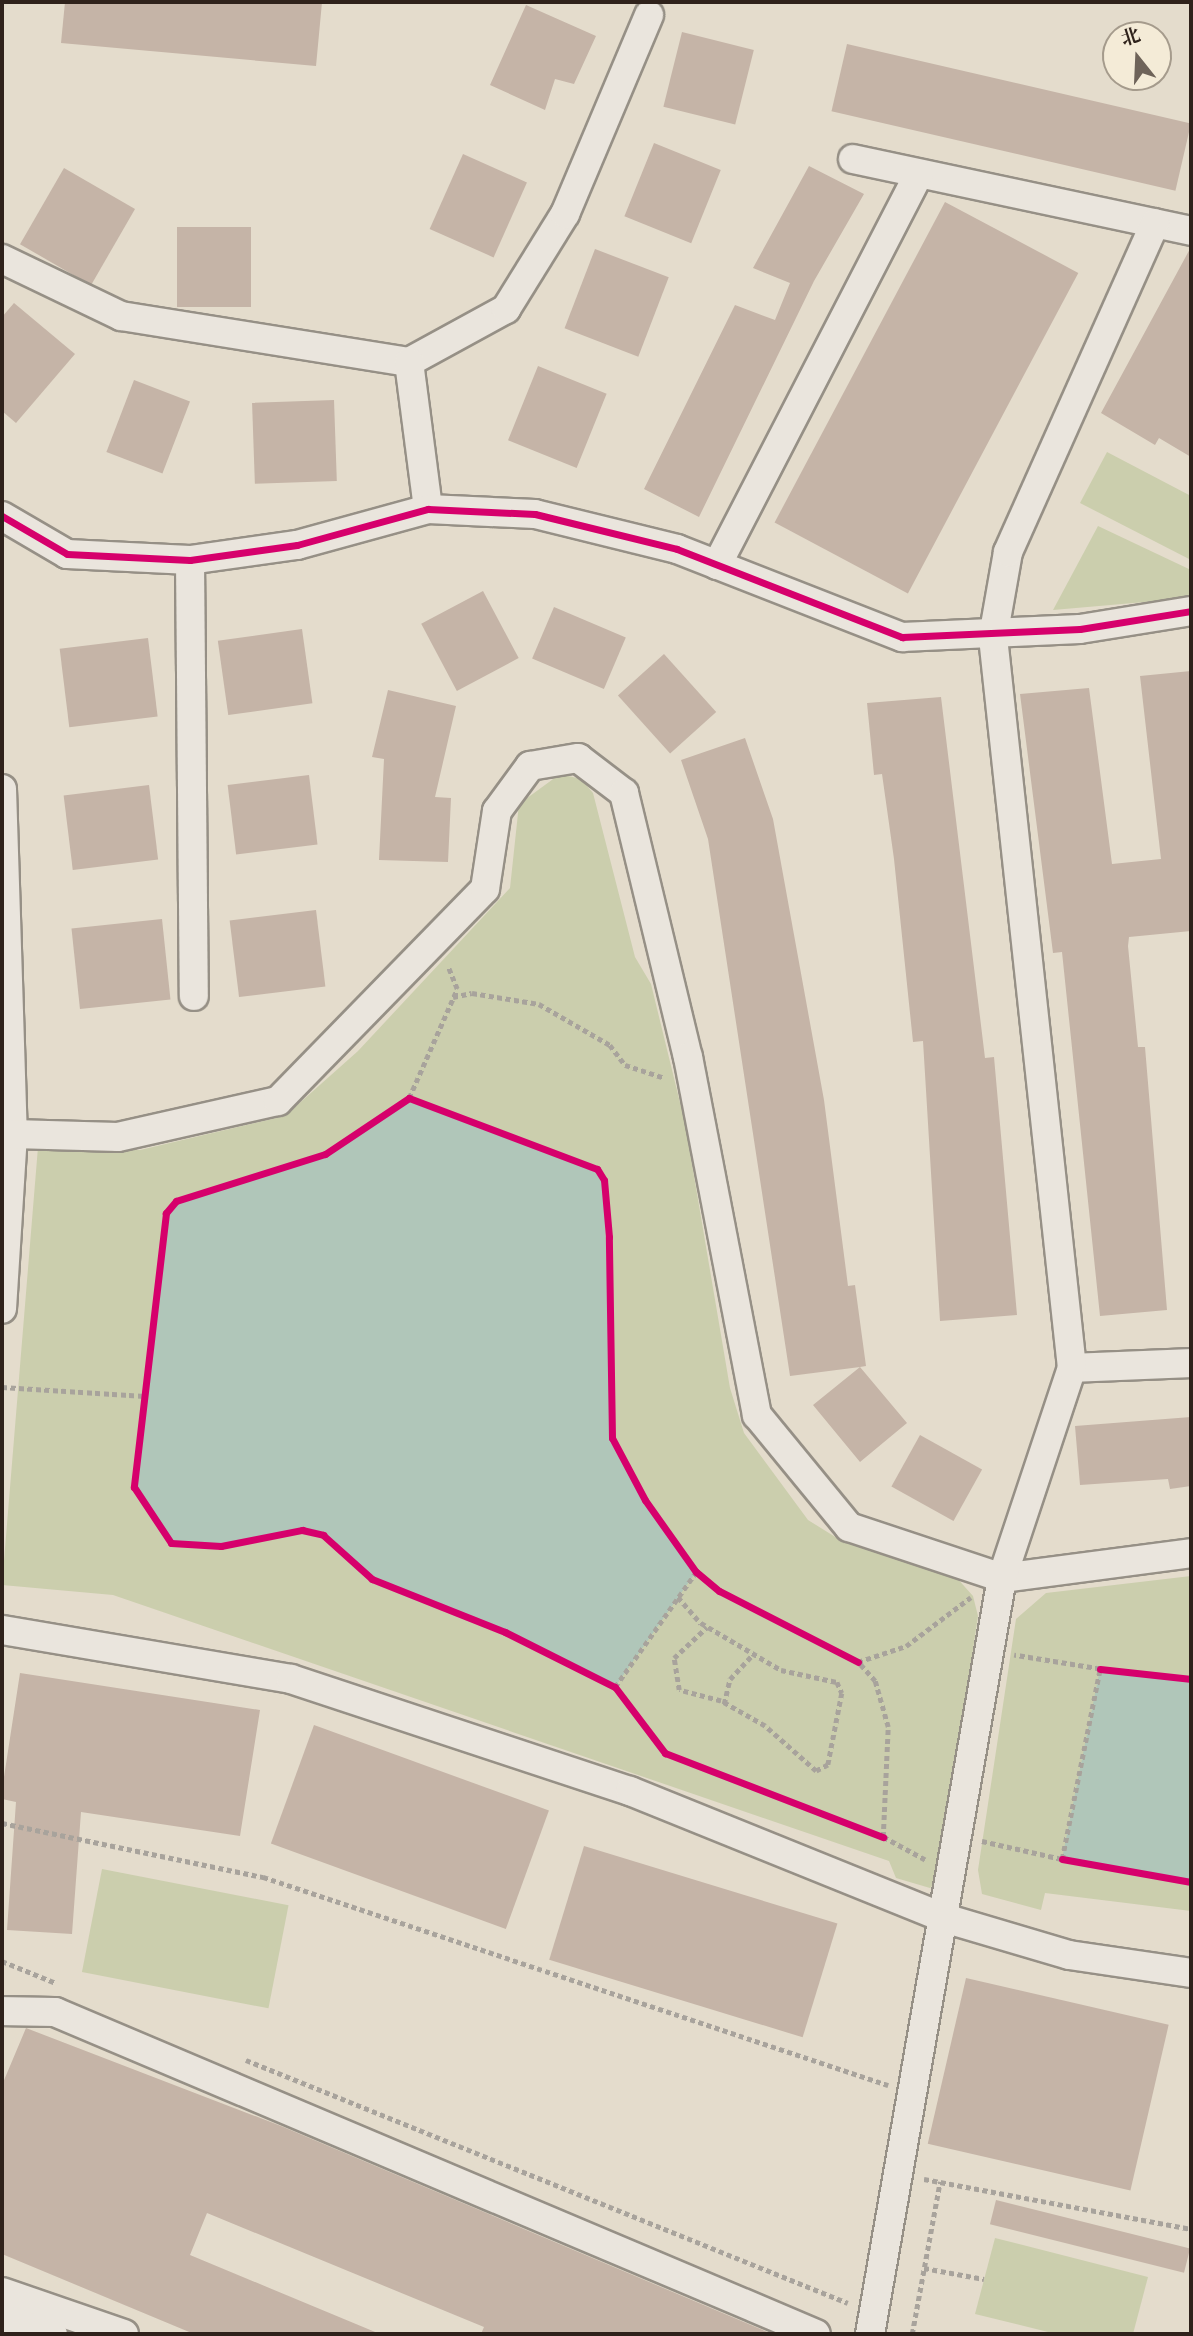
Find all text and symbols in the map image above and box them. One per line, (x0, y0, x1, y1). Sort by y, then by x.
north arrow (1102, 21, 1172, 91)
text: 北 (1118, 24, 1144, 52)

